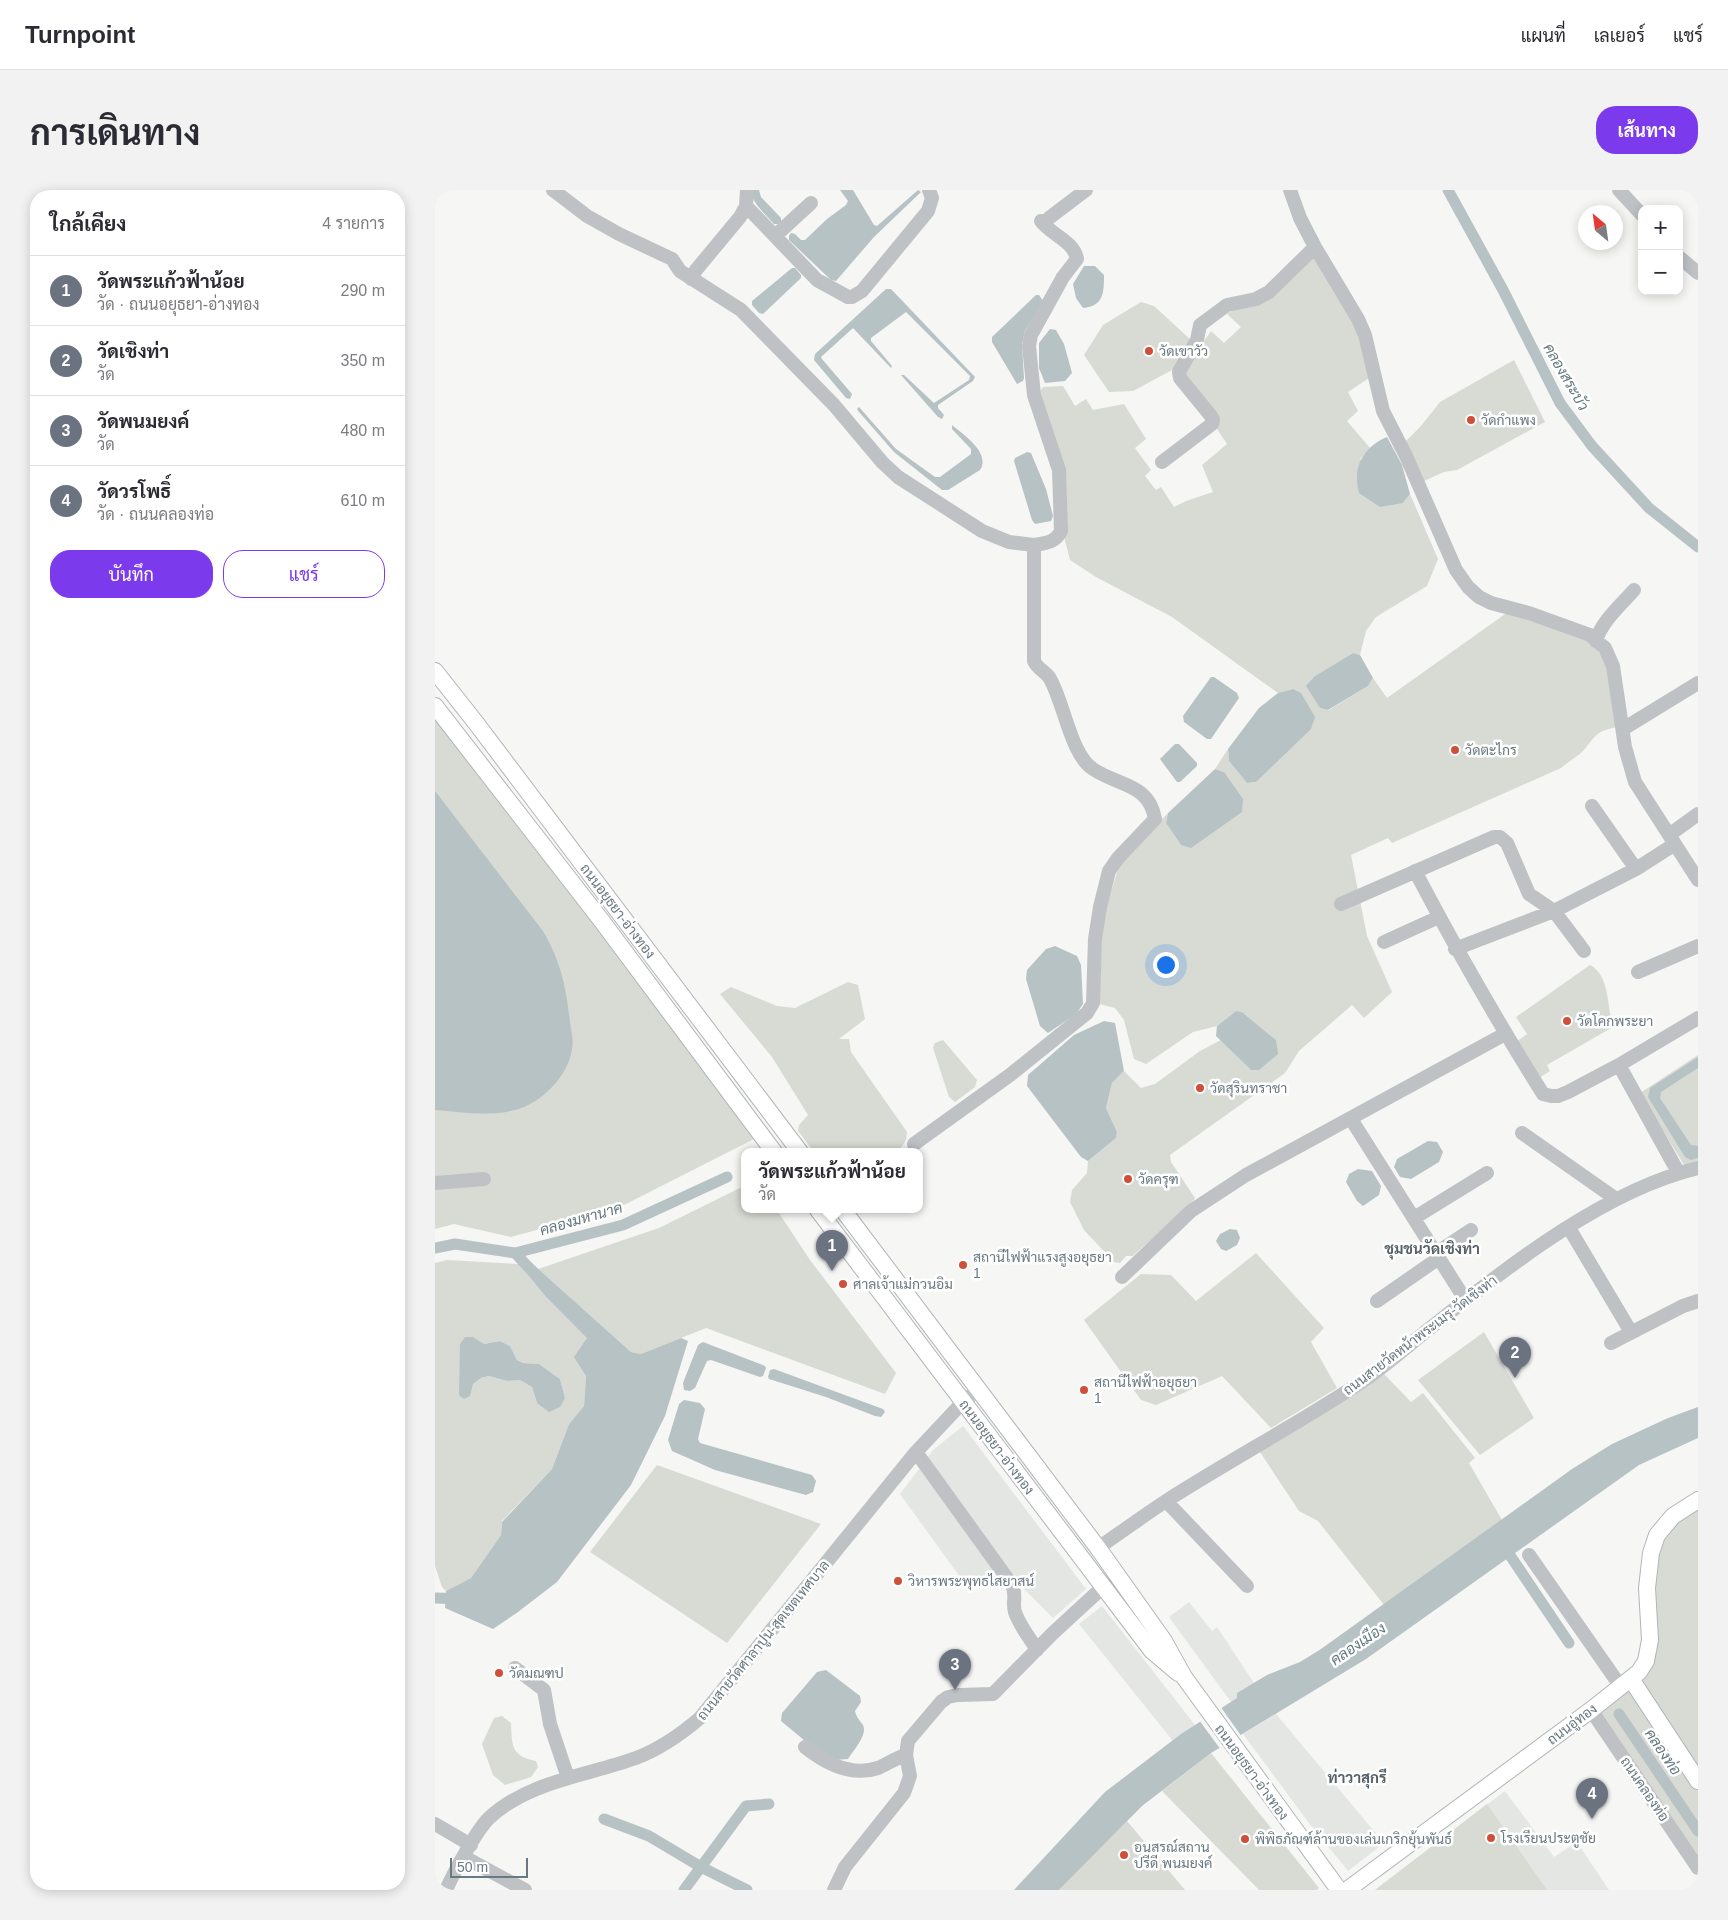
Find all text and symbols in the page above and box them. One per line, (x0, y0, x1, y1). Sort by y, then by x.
text: Turnpoint (25, 21, 135, 48)
text: แผนที่ (1521, 26, 1566, 46)
text: เลเยอร์ (1594, 26, 1645, 46)
text: แชร์ (1673, 26, 1703, 46)
button: เส้นทาง (1596, 106, 1698, 154)
text: การเดินทาง (30, 113, 200, 152)
north arrow (1578, 205, 1623, 250)
map controls (1638, 205, 1683, 295)
button: + (1638, 205, 1683, 250)
text: ใกล้เคียง (50, 212, 126, 235)
text: 4 รายการ (322, 215, 385, 232)
button: − (1638, 250, 1683, 295)
text: วัดพระแก้วฟ้าน้อย (97, 271, 245, 292)
text: 1 (62, 282, 70, 299)
text: 290 m (341, 282, 385, 299)
text: วัด · ถนนอยุธยา-อ่างทอง (97, 296, 260, 313)
water label: คลองสระบัว (1540, 340, 1593, 414)
text: วัดเชิงท่า (97, 341, 169, 362)
place label: วัดเขาวัว (1159, 343, 1208, 359)
marker: วัดเขาวัว (1143, 345, 1155, 357)
text: 2 (62, 352, 70, 369)
text: 350 m (341, 352, 385, 369)
text: วัด (97, 366, 115, 383)
text: วัดพนมยงค์ (97, 411, 189, 432)
place label: วัดกำแพง (1481, 412, 1536, 428)
marker: วัดกำแพง (1465, 414, 1477, 426)
text: 3 (62, 422, 70, 439)
text: 480 m (341, 422, 385, 439)
text: วัด (97, 436, 115, 453)
text: วัดวรโพธิ์ (97, 481, 171, 502)
text: 4 (62, 492, 70, 509)
text: 610 m (341, 492, 385, 509)
text: วัด · ถนนคลองท่อ (97, 506, 214, 523)
button: บันทึก (50, 550, 213, 598)
button: แชร์ (223, 550, 385, 598)
place label: วัดตะไกร (1465, 742, 1517, 758)
marker: วัดตะไกร (1449, 744, 1461, 756)
street label: ถนนอยุธยา-อ่างทอง (576, 861, 659, 963)
your location (1153, 952, 1179, 978)
place label: วัดโคกพระยา (1577, 1013, 1653, 1029)
marker: วัดโคกพระยา (1561, 1015, 1573, 1027)
place label: วัดสุรินทราชา (1210, 1080, 1287, 1098)
marker: วัดสุรินทราชา (1194, 1082, 1206, 1094)
popup (741, 1148, 923, 1213)
text: วัดพระแก้วฟ้าน้อย (758, 1161, 906, 1182)
place label: วัดครุฑ (1138, 1171, 1179, 1189)
marker: วัดครุฑ (1122, 1173, 1134, 1185)
text: วัด (758, 1186, 776, 1203)
water label: คลองมหานาค (538, 1199, 624, 1238)
pin: 1 (816, 1230, 848, 1271)
district label: ชุมชนวัดเชิงท่า (1384, 1239, 1480, 1260)
place label: สถานีไฟฟ้าแรงสูงอยุธยา 1 (973, 1248, 1112, 1281)
marker: สถานีไฟฟ้าแรงสูงอยุธยา 1 (957, 1259, 969, 1271)
street label: ถนนสายวัดหน้าพระเมรุ-วัดเชิงท่า (1339, 1271, 1501, 1400)
place label: ศาลเจ้าแม่กวนอิม (853, 1275, 953, 1292)
marker: ศาลเจ้าแม่กวนอิม (837, 1278, 849, 1290)
pin: 2 (1499, 1337, 1531, 1378)
place label: สถานีไฟฟ้าอยุธยา 1 (1094, 1373, 1197, 1406)
marker: สถานีไฟฟ้าอยุธยา 1 (1078, 1384, 1090, 1396)
street label: ถนนอยุธยา-อ่างทอง (955, 1397, 1038, 1499)
street label: ถนนสายวัดศาลาปูน-สุดเขตเทศบาล (694, 1557, 834, 1724)
place label: วิหารพระพุทธไสยาสน์ (907, 1572, 1034, 1591)
marker: วิหารพระพุทธไสยาสน์ (892, 1575, 904, 1587)
water label: คลองเมือง (1326, 1618, 1389, 1668)
pin: 3 (939, 1649, 971, 1690)
place label: วัดมณฑป (509, 1665, 564, 1681)
marker: วัดมณฑป (493, 1667, 505, 1679)
street label: ถนนอู่ทอง (1544, 1700, 1601, 1749)
street label: ถนนอยุธยา-อ่างทอง (1210, 1721, 1292, 1824)
water label: คลองท่อ (1642, 1725, 1686, 1778)
street label: ถนนคลองท่อ (1618, 1754, 1672, 1824)
district label: ท่าวาสุกรี (1328, 1768, 1387, 1789)
pin: 4 (1576, 1778, 1608, 1819)
place label: โรงเรียนประตูชัย (1500, 1829, 1596, 1848)
place label: พิพิธภัณฑ์ล้านของเล่นเกริกยุ้นพันธ์ (1255, 1830, 1452, 1849)
marker: โรงเรียนประตูชัย (1485, 1832, 1497, 1844)
marker: พิพิธภัณฑ์ล้านของเล่นเกริกยุ้นพันธ์ (1239, 1833, 1251, 1845)
place label: อนุสรณ์สถาน ปรีดี พนมยงค์ (1134, 1838, 1213, 1871)
marker: อนุสรณ์สถาน ปรีดี พนมยงค์ (1118, 1849, 1130, 1861)
scale bar (450, 1855, 527, 1878)
text: 50 m (457, 1859, 488, 1875)

